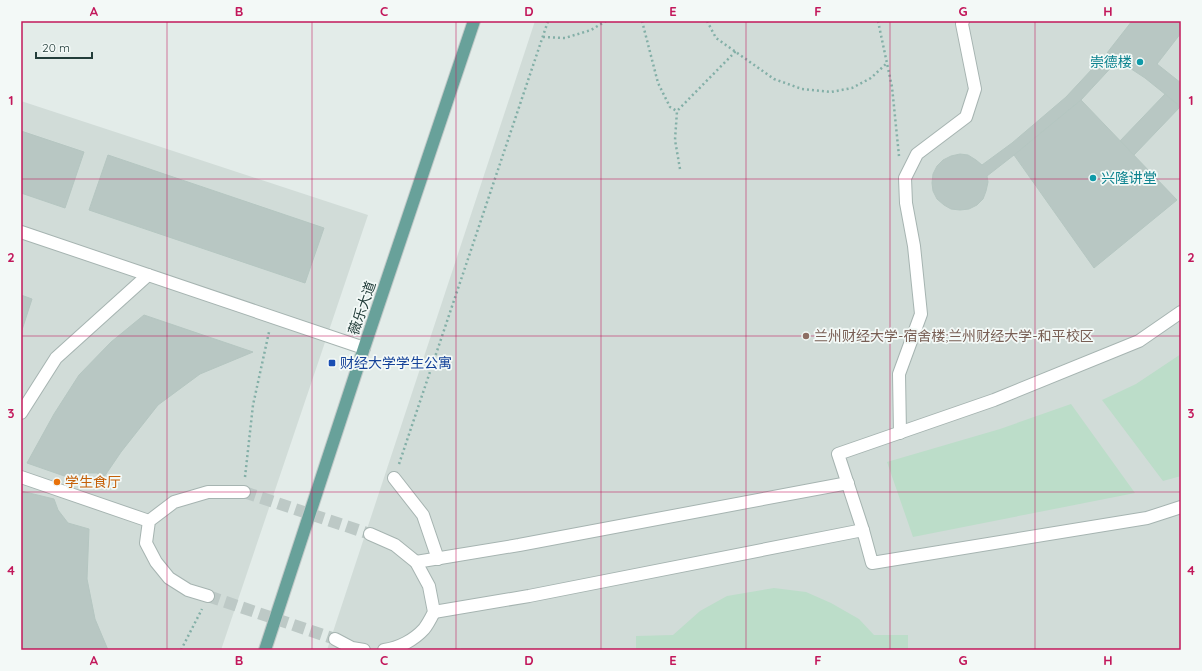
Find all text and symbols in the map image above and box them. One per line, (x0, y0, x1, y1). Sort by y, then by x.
text: A (90, 3, 99, 19)
text: B (235, 3, 243, 19)
text: C (380, 3, 388, 19)
text: D (524, 3, 534, 19)
text: E (669, 3, 677, 19)
text: F (814, 3, 822, 19)
text: G (958, 3, 968, 19)
text: H (1103, 3, 1113, 19)
scale bar (36, 34, 92, 60)
text: 20 m (42, 40, 70, 55)
place label: 崇德楼 (1090, 53, 1132, 71)
marker: 崇德楼 (1135, 57, 1145, 67)
text: 1 (8, 92, 14, 108)
text: 1 (1188, 92, 1194, 108)
place label: 兴隆讲堂 (1101, 169, 1157, 187)
marker: 兴隆讲堂 (1088, 173, 1098, 183)
text: 2 (7, 249, 15, 265)
text: 2 (1187, 249, 1195, 265)
street label: 薇乐大道 (344, 279, 380, 337)
place label: 兰州财经大学-宿舍楼;兰州财经大学-和平校区 (814, 327, 1094, 345)
marker: 兰州财经大学-宿舍楼;兰州财经大学-和平校区 (801, 331, 811, 341)
place label: 财经大学学生公寓 (340, 354, 452, 372)
marker: 财经大学学生公寓 (327, 358, 337, 368)
text: 3 (8, 405, 15, 421)
text: 3 (1188, 405, 1195, 421)
place label: 学生食厅 (65, 473, 121, 491)
marker: 学生食厅 (52, 477, 62, 487)
text: 4 (7, 562, 15, 578)
text: 4 (1187, 562, 1195, 578)
text: A (90, 652, 99, 668)
text: B (235, 652, 243, 668)
text: C (380, 652, 388, 668)
text: D (524, 652, 534, 668)
text: E (669, 652, 677, 668)
text: F (814, 652, 822, 668)
text: G (958, 652, 968, 668)
text: H (1103, 652, 1113, 668)

